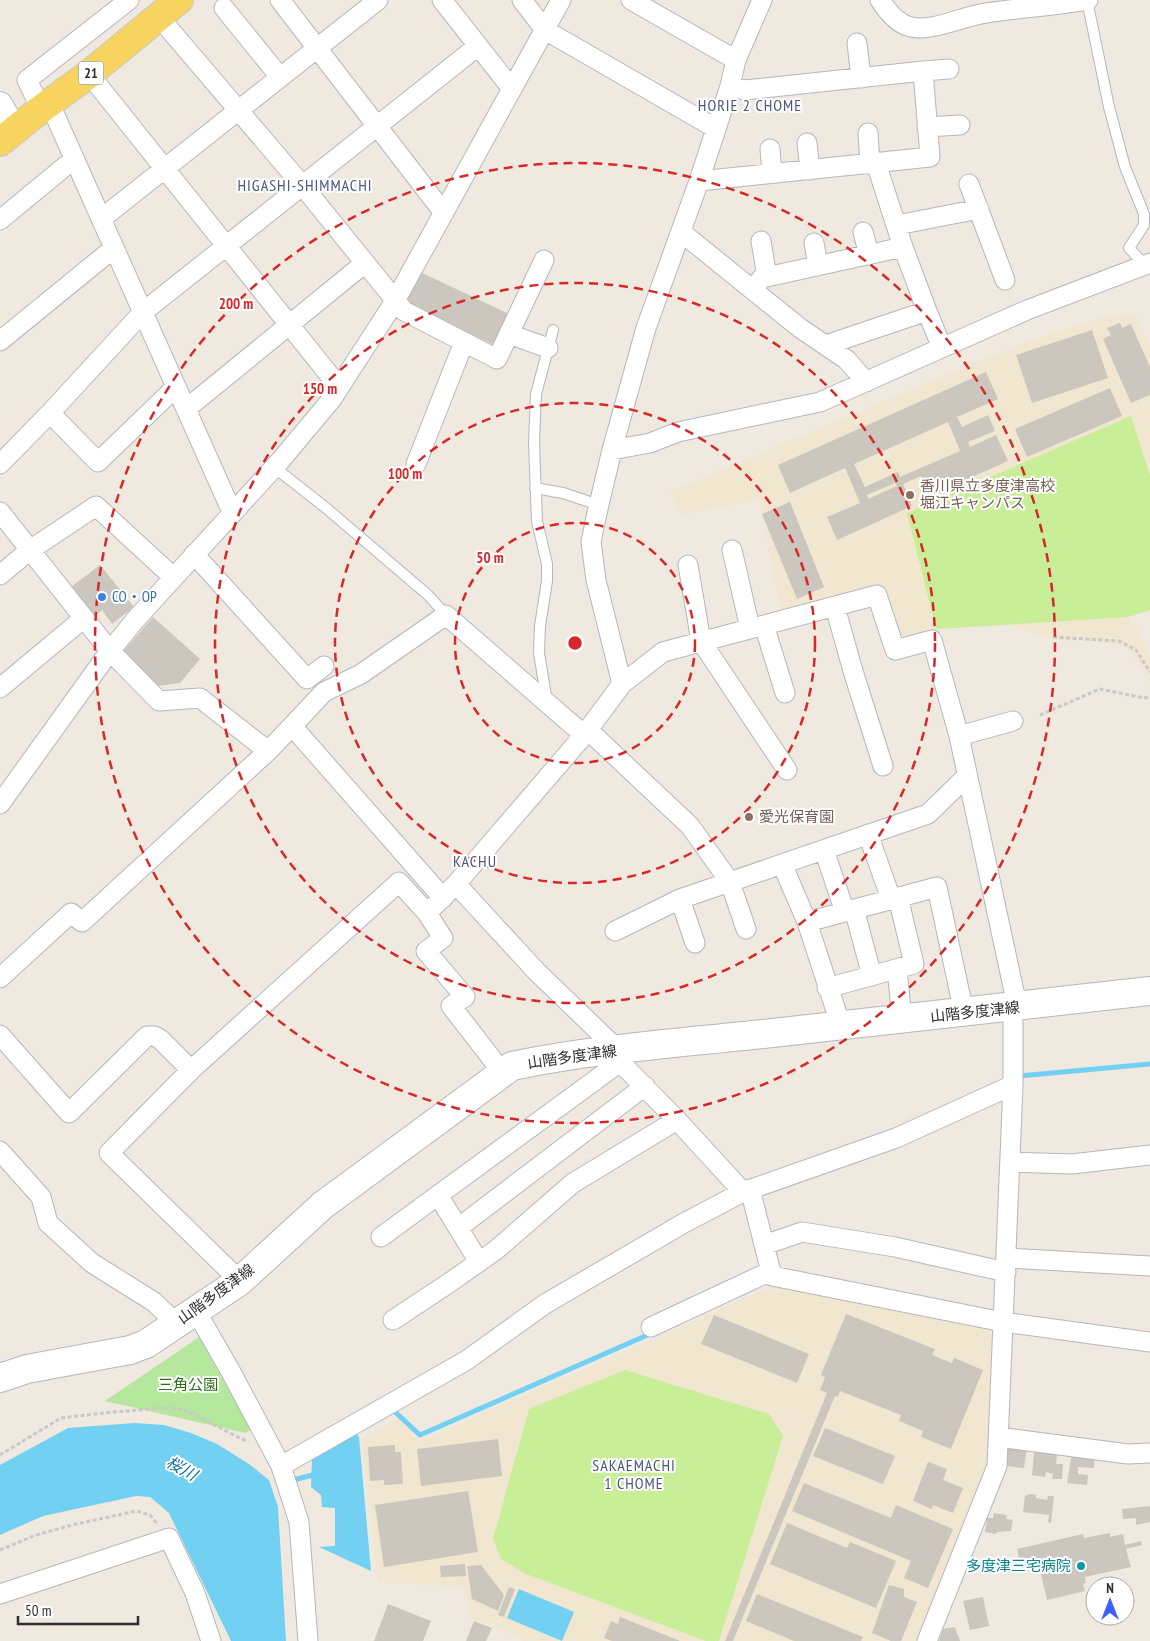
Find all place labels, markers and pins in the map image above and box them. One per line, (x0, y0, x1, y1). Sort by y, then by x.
place label: 香川県立多度津高校 堀江キャンパス (920, 476, 1055, 512)
marker: 香川県立多度津高校 堀江キャンパス (904, 489, 916, 501)
place label: CO・OP (112, 587, 157, 606)
marker: CO・OP (96, 591, 108, 603)
centre of rings (566, 634, 584, 652)
place label: 愛光保育園 (759, 807, 834, 826)
marker: 愛光保育園 (743, 811, 755, 823)
place label: 多度津三宅病院 (966, 1556, 1071, 1575)
marker: 多度津三宅病院 (1075, 1560, 1087, 1572)

